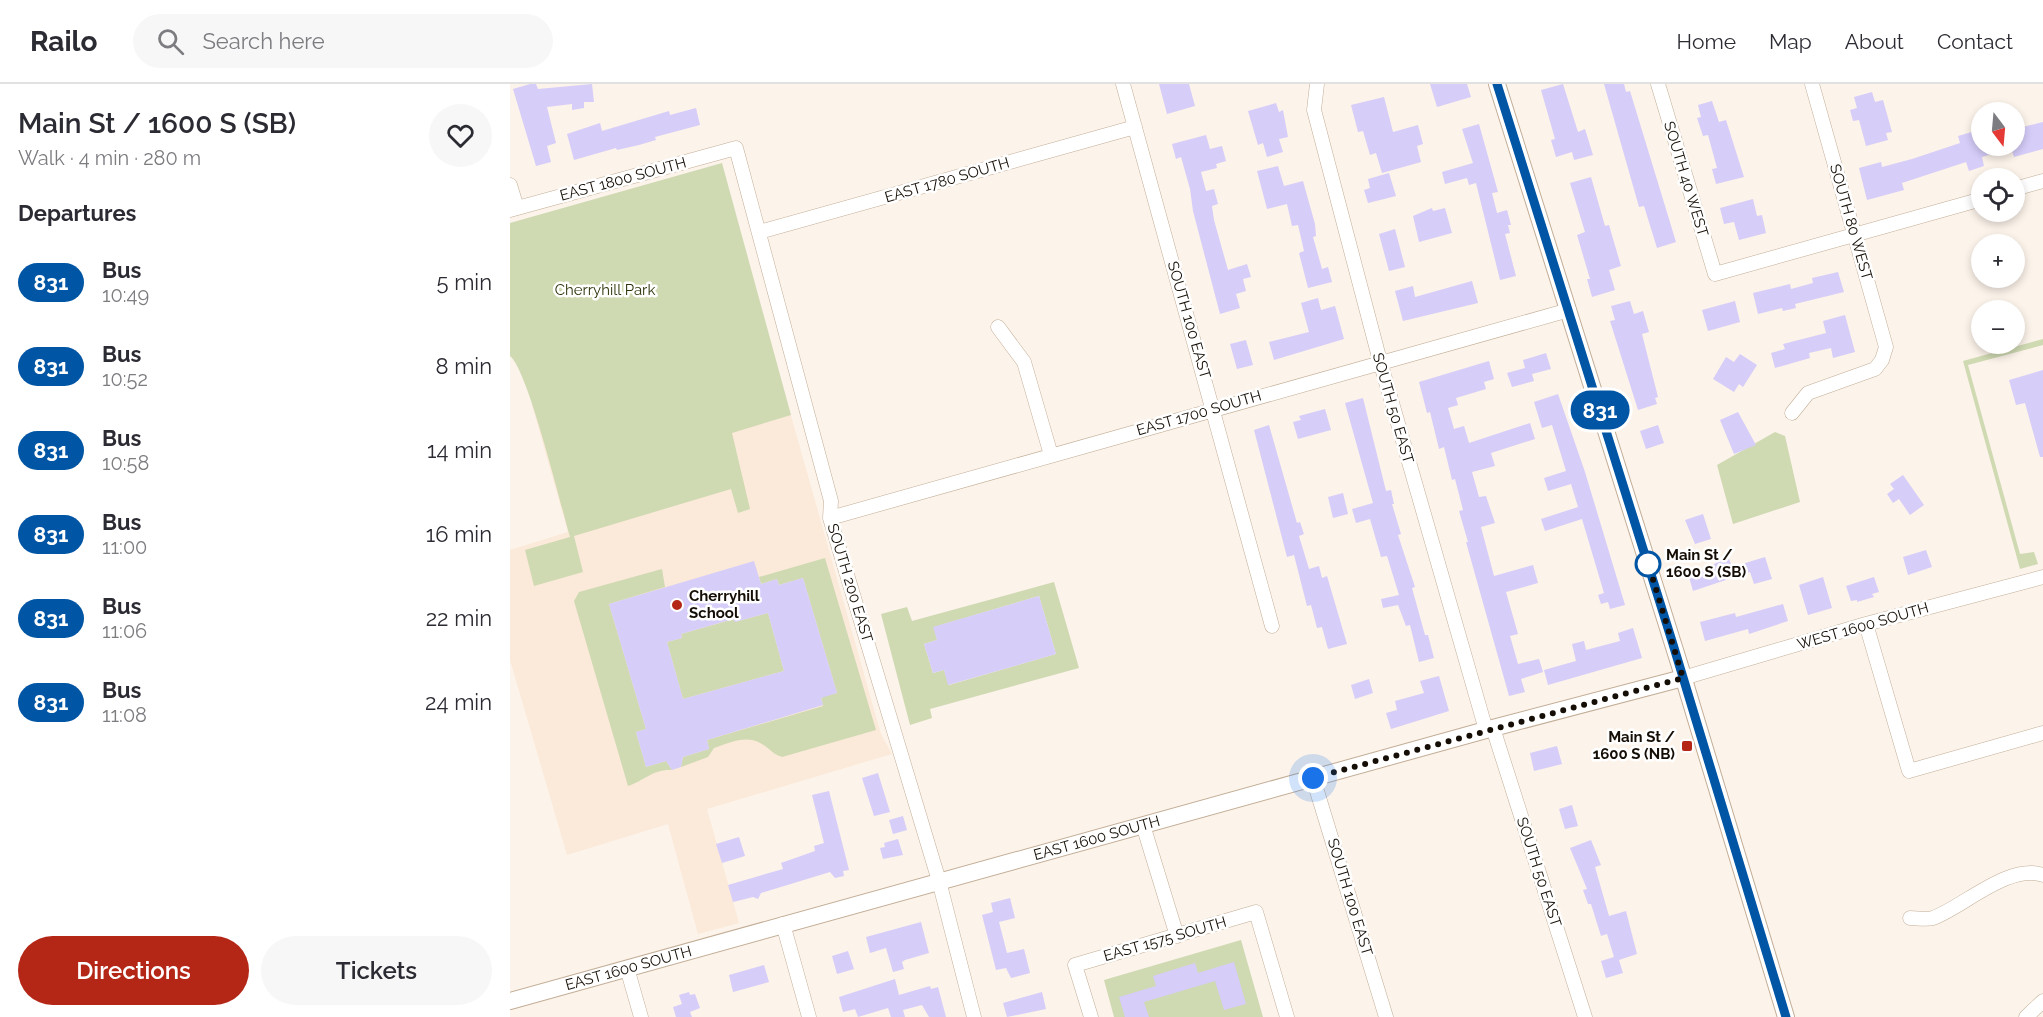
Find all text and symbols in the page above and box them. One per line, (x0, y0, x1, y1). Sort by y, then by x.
search box (133, 14, 553, 68)
text: Railo (30, 25, 97, 58)
icon: search (154, 25, 187, 58)
text: Search here (202, 28, 325, 54)
text: Home (1677, 29, 1736, 54)
text: Map (1769, 29, 1812, 54)
text: About (1845, 29, 1904, 54)
text: Contact (1937, 29, 2013, 54)
north arrow (1971, 102, 2025, 156)
map controls (1971, 102, 2025, 354)
button: heart (429, 104, 492, 167)
text: Main St / 1600 S (SB) (18, 107, 296, 140)
street label: SOUTH 40 WEST (1660, 119, 1712, 239)
text: Walk · 4 min · 280 m (18, 146, 201, 170)
street label: EAST 1800 SOUTH (558, 153, 688, 205)
street label: EAST 1780 SOUTH (883, 154, 1011, 206)
street label: SOUTH 80 WEST (1826, 162, 1876, 282)
button: locate (1971, 168, 2025, 222)
text: Departures (18, 200, 136, 226)
button: + (1971, 234, 2025, 288)
text: Bus (102, 257, 141, 283)
street label: SOUTH 100 EAST (1164, 259, 1214, 381)
text: 5 min (437, 269, 492, 295)
text: 831 (34, 270, 68, 295)
park label: Cherryhill Park (555, 281, 655, 299)
text: 10:49 (102, 283, 149, 307)
button: − (1971, 300, 2025, 354)
text: Bus (102, 341, 141, 367)
street label: SOUTH 50 EAST (1369, 351, 1417, 465)
text: 8 min (436, 353, 492, 379)
text: 831 (34, 354, 68, 379)
text: 10:52 (102, 367, 148, 391)
street label: EAST 1700 SOUTH (1134, 387, 1264, 439)
line badge: 831 (1566, 390, 1634, 430)
text: 831 (1583, 398, 1617, 423)
text: Bus (102, 425, 141, 451)
text: 14 min (427, 437, 492, 463)
text: 831 (34, 438, 68, 463)
text: 10:58 (102, 451, 149, 475)
text: Bus (102, 509, 141, 535)
text: 16 min (426, 521, 492, 547)
text: 831 (34, 522, 68, 547)
street label: SOUTH 200 EAST (823, 522, 877, 644)
text: 11:00 (102, 535, 147, 559)
place label: Main St / 1600 S (SB) (1666, 546, 1746, 581)
marker: Main St / 1600 S (SB) (1635, 551, 1661, 577)
place label: Cherryhill School (689, 587, 760, 622)
text: Bus (102, 593, 141, 619)
marker: Cherryhill School (670, 598, 684, 612)
street label: WEST 1600 SOUTH (1795, 599, 1931, 653)
text: 22 min (426, 605, 492, 631)
text: 831 (34, 606, 68, 631)
text: 11:06 (102, 619, 147, 643)
text: Bus (102, 677, 141, 703)
text: 24 min (425, 689, 492, 715)
text: 831 (34, 690, 68, 715)
text: 11:08 (102, 703, 147, 727)
place label: Main St / 1600 S (NB) (1593, 728, 1676, 763)
marker: Main St / 1600 S (NB) (1680, 739, 1694, 753)
your location (1298, 763, 1328, 793)
street label: EAST 1600 SOUTH (1032, 812, 1162, 864)
street label: SOUTH 50 EAST (1513, 815, 1565, 929)
street label: SOUTH 100 EAST (1324, 836, 1376, 958)
street label: EAST 1575 SOUTH (1101, 913, 1229, 965)
button: Directions (18, 936, 249, 1005)
button: Tickets (261, 936, 492, 1005)
street label: EAST 1600 SOUTH (563, 942, 694, 994)

